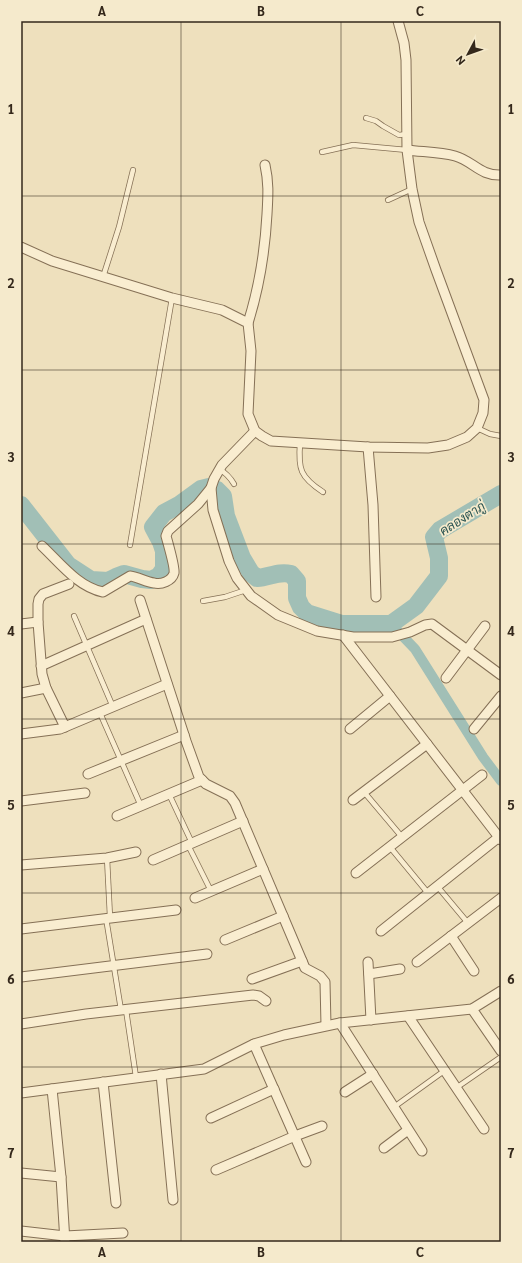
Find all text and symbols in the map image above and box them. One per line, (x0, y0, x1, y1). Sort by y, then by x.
text: A (98, 2, 107, 19)
text: B (257, 2, 265, 19)
text: C (416, 2, 424, 19)
north arrow (448, 34, 488, 74)
text: N (452, 53, 468, 69)
text: 1 (7, 100, 15, 117)
text: 1 (507, 100, 515, 117)
text: 2 (7, 274, 15, 291)
text: 2 (507, 274, 515, 291)
text: 3 (7, 448, 15, 465)
text: 3 (507, 448, 515, 465)
water label: คลองตาภู่ (436, 496, 490, 540)
text: 4 (7, 622, 15, 639)
text: 4 (507, 622, 515, 639)
text: 5 (7, 796, 15, 813)
text: 5 (507, 796, 515, 813)
text: 6 (7, 970, 15, 987)
text: 6 (507, 970, 515, 987)
text: 7 (7, 1144, 15, 1161)
text: 7 (507, 1144, 515, 1161)
text: A (98, 1243, 107, 1260)
text: B (257, 1243, 265, 1260)
text: C (416, 1243, 424, 1260)

